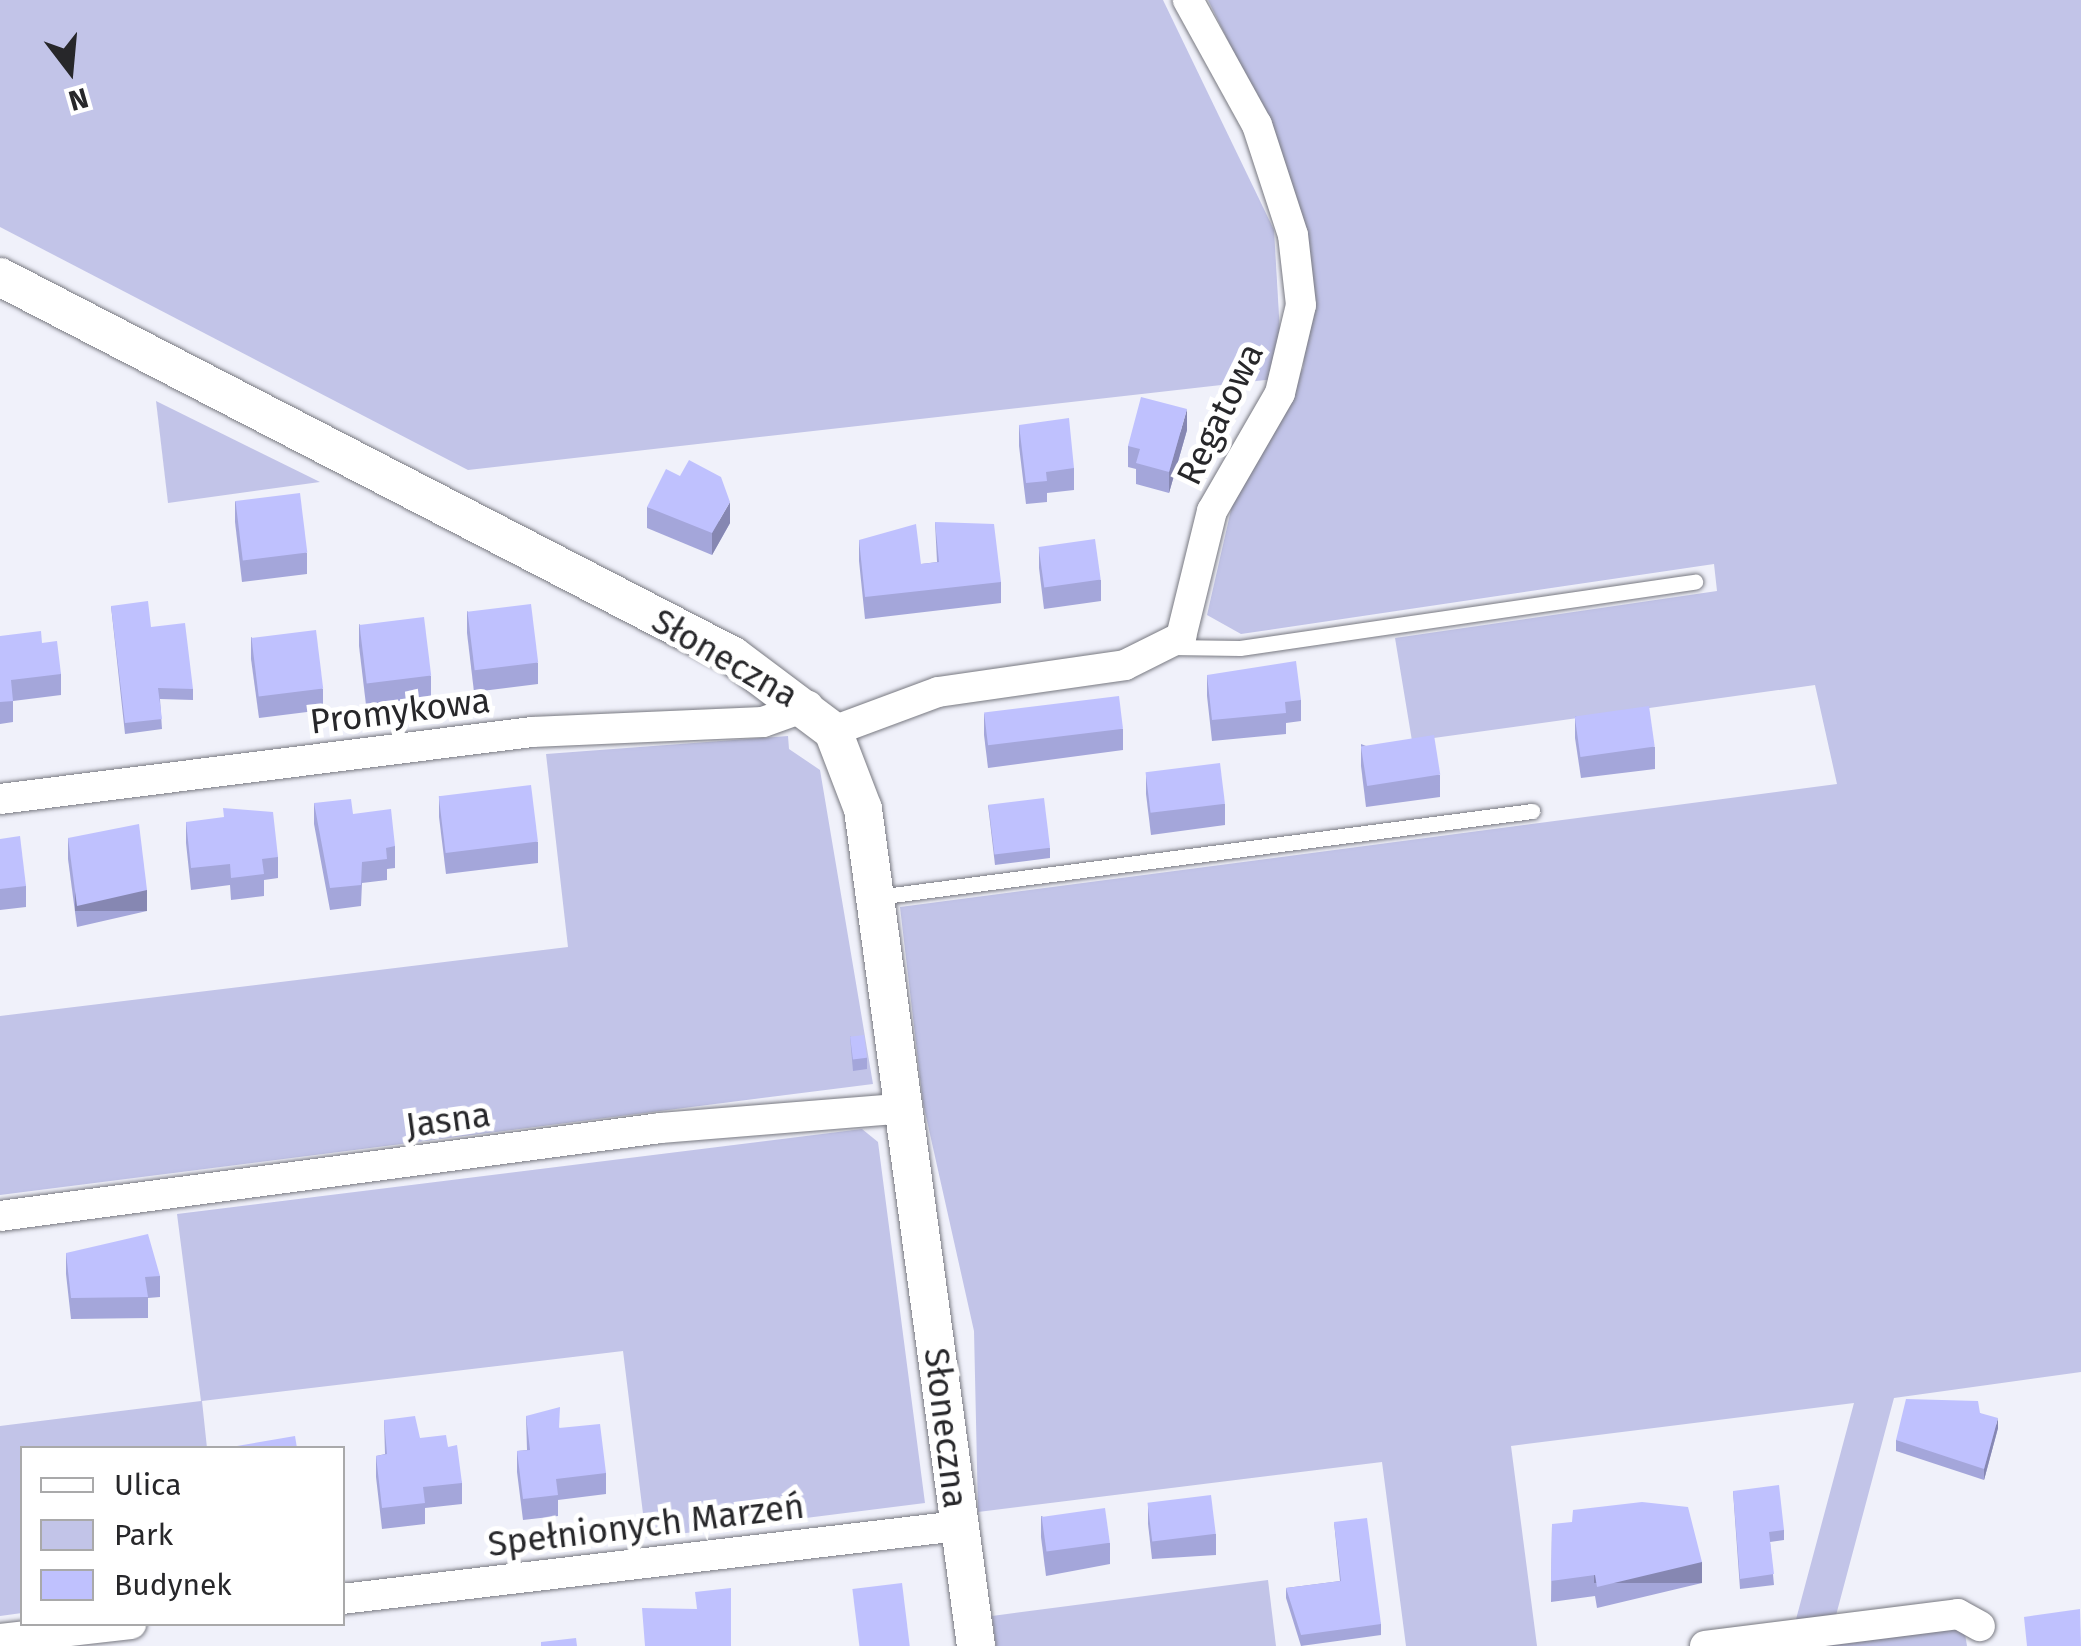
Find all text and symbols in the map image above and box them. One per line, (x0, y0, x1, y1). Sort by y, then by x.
north arrow (20, 20, 120, 120)
text: N (65, 81, 92, 118)
street label: Regatowa (1168, 336, 1272, 492)
street label: Słoneczna (645, 600, 805, 716)
street label: Promykowa (307, 679, 493, 743)
street label: Jasna (403, 1093, 493, 1147)
street label: Słoneczna (915, 1345, 977, 1511)
legend (20, 1446, 345, 1626)
text: Ulica (114, 1467, 181, 1503)
street label: Spełnionych Marzeń (485, 1485, 807, 1565)
text: Park (114, 1517, 173, 1553)
text: Budynek (114, 1567, 232, 1603)

